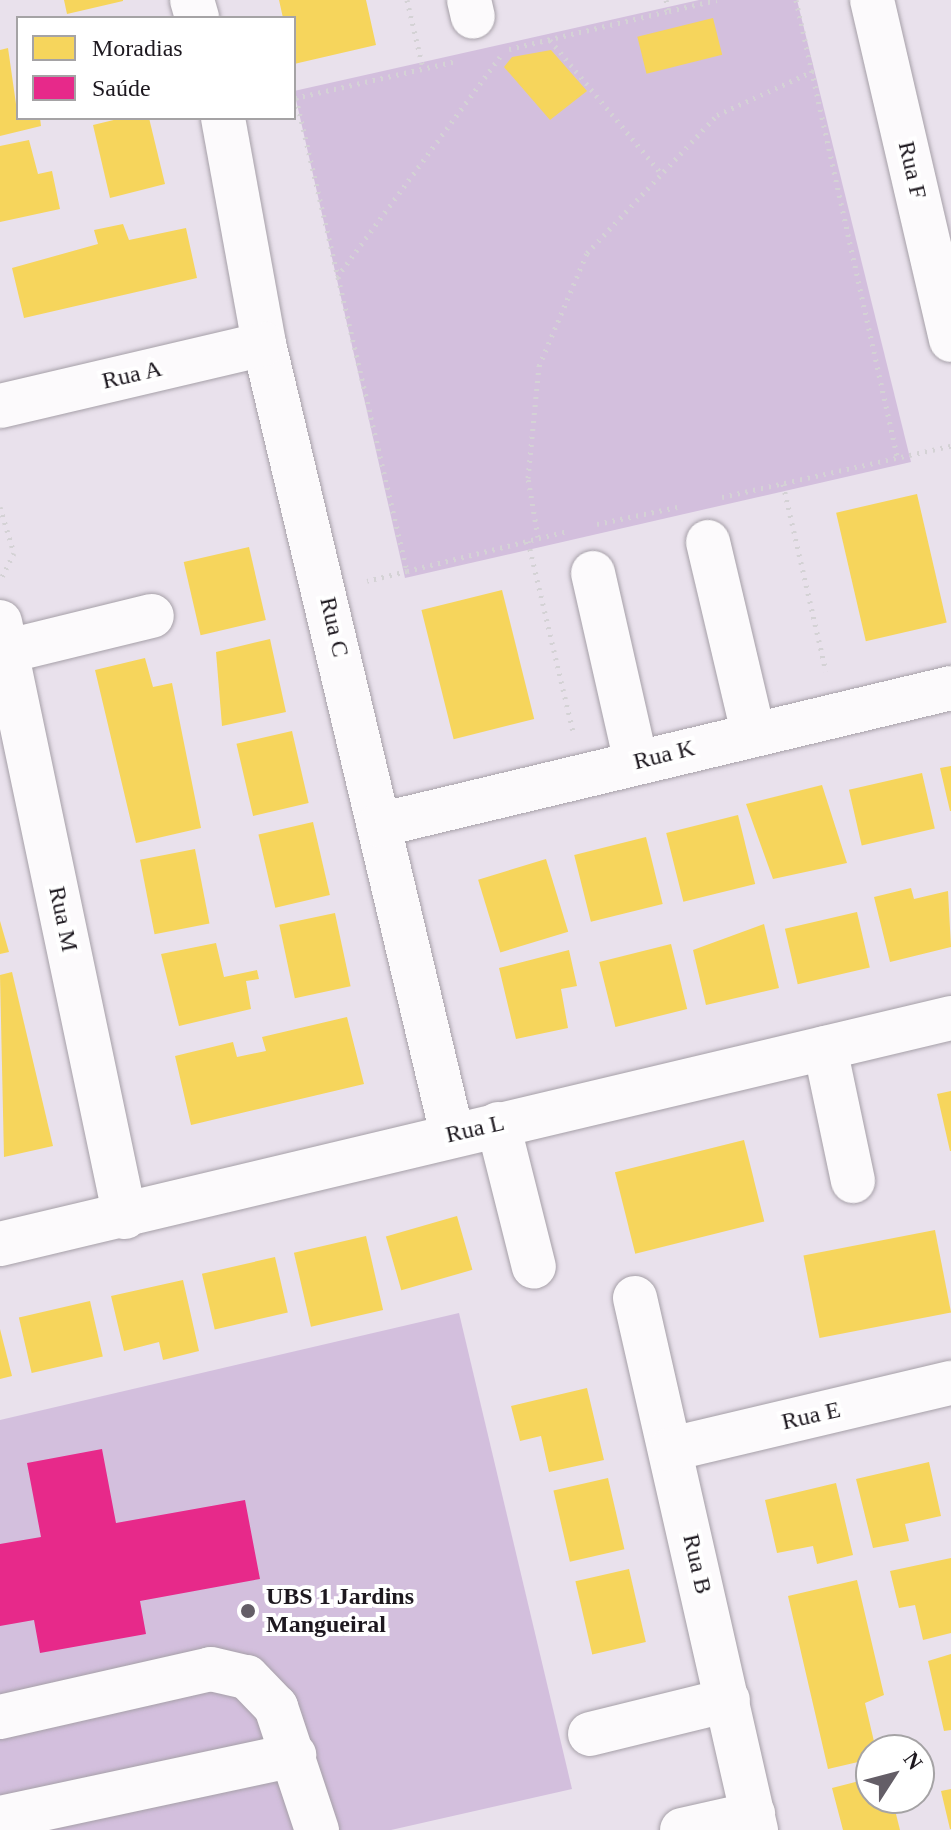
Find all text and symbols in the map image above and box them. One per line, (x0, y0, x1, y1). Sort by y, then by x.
legend (16, 16, 296, 120)
text: Moradias (92, 35, 183, 61)
text: Saúde (92, 75, 151, 101)
street label: Rua F (891, 139, 933, 201)
street label: Rua A (99, 354, 165, 396)
street label: Rua C (313, 594, 355, 660)
street label: Rua K (630, 734, 698, 776)
street label: Rua M (42, 884, 84, 954)
street label: Rua L (443, 1108, 507, 1150)
street label: Rua E (779, 1395, 843, 1437)
street label: Rua B (676, 1531, 718, 1597)
place label: UBS 1 Jardins Mangueiral (266, 1583, 414, 1639)
marker: UBS 1 Jardins Mangueiral (237, 1600, 259, 1622)
north arrow (855, 1734, 935, 1814)
text: N (898, 1747, 928, 1775)

